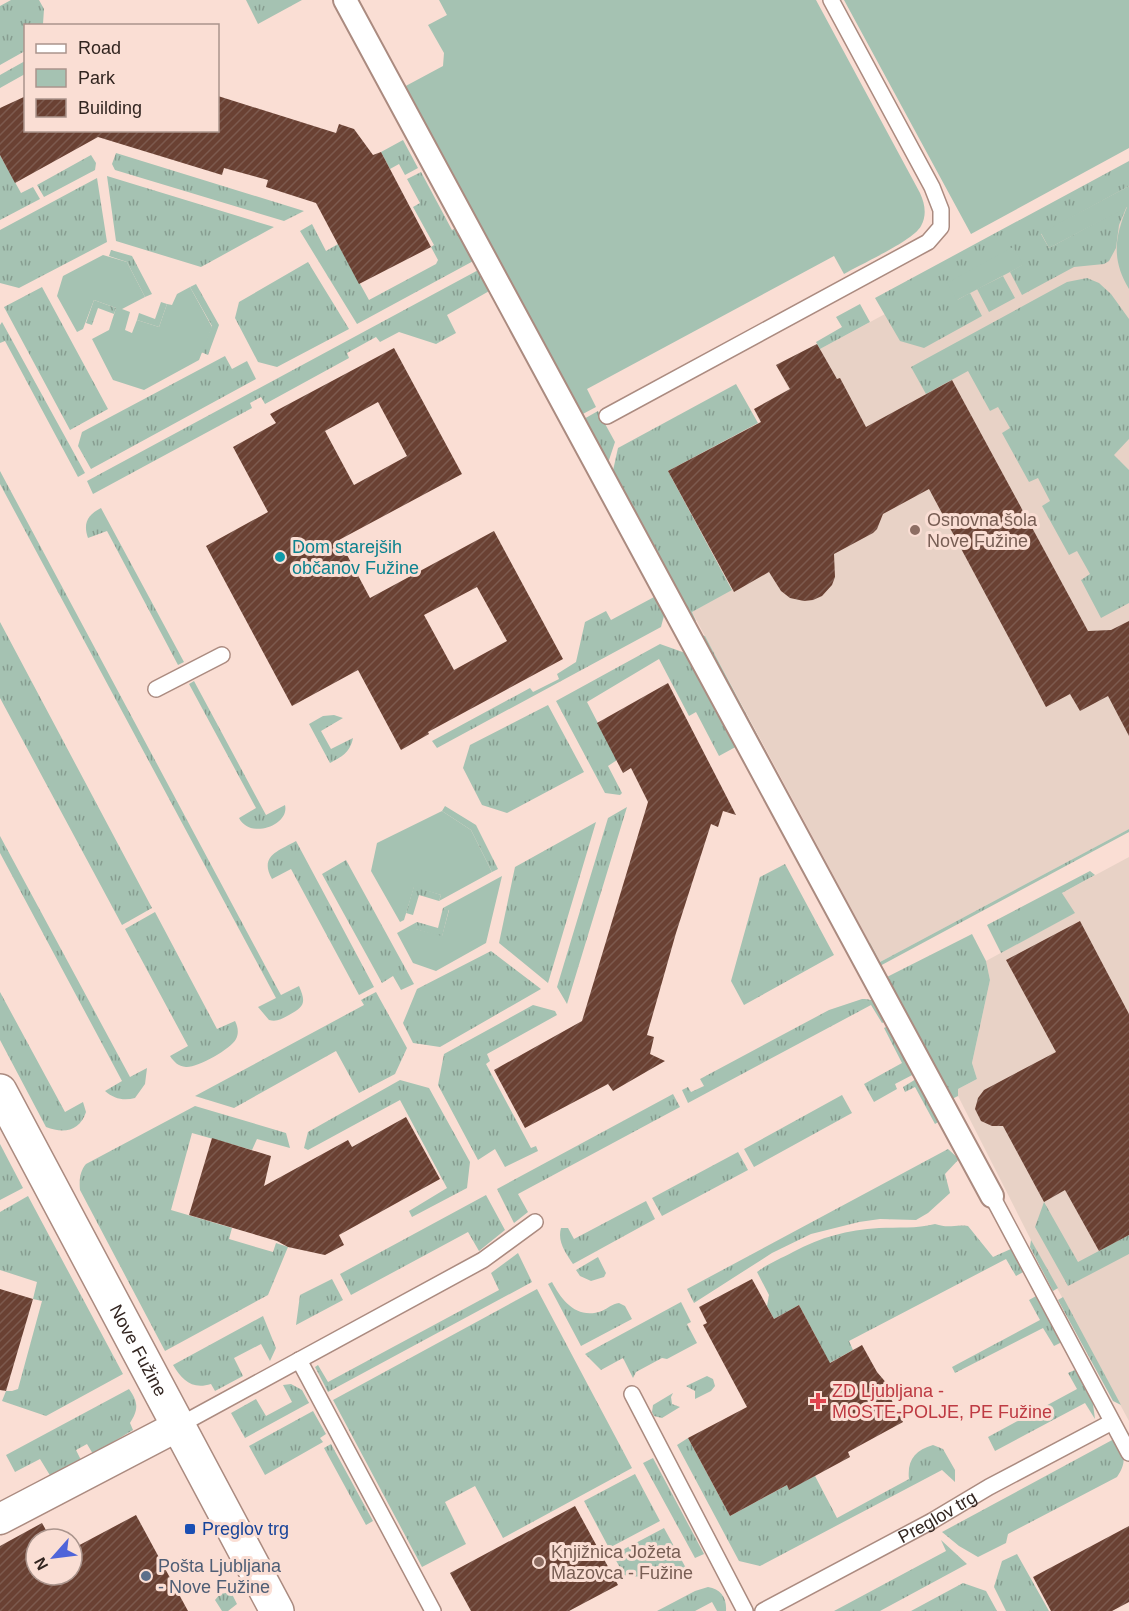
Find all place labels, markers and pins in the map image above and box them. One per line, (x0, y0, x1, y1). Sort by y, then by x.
place label: Osnovna šola Nove Fužine (927, 510, 1038, 551)
marker: Osnovna šola Nove Fužine (908, 523, 922, 537)
place label: Dom starejših občanov Fužine (292, 537, 419, 578)
marker: Dom starejših občanov Fužine (273, 550, 287, 564)
place label: ZD Ljubljana - MOSTE-POLJE, PE Fužine (832, 1381, 1052, 1422)
marker: ZD Ljubljana - MOSTE-POLJE, PE Fužine (809, 1392, 827, 1410)
place label: Preglov trg (202, 1519, 289, 1539)
marker: Preglov trg (183, 1522, 197, 1536)
place label: Knjižnica Jožeta Mazovca - Fužine (551, 1542, 693, 1583)
marker: Knjižnica Jožeta Mazovca - Fužine (532, 1555, 546, 1569)
place label: Pošta Ljubljana - Nove Fužine (158, 1556, 282, 1597)
marker: Pošta Ljubljana - Nove Fužine (139, 1569, 153, 1583)

